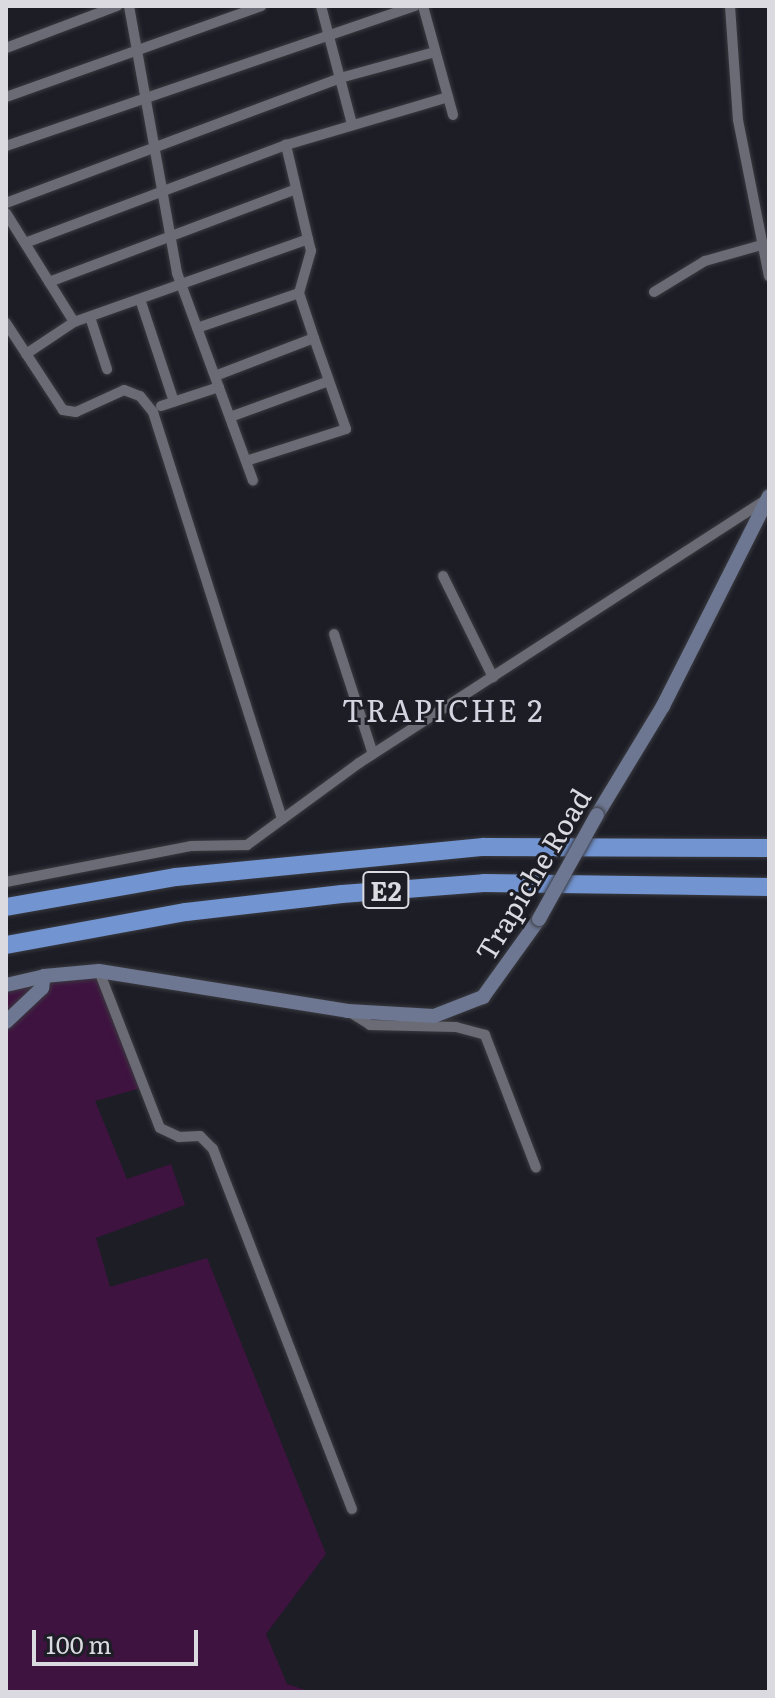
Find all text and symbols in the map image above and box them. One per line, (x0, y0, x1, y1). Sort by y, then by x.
district label: TRAPICHE 2 (342, 691, 544, 727)
street label: Trapiche Road (467, 782, 597, 966)
road number: E2 (362, 868, 410, 912)
scale bar (36, 1614, 202, 1664)
text: 100 m (46, 1626, 112, 1661)

